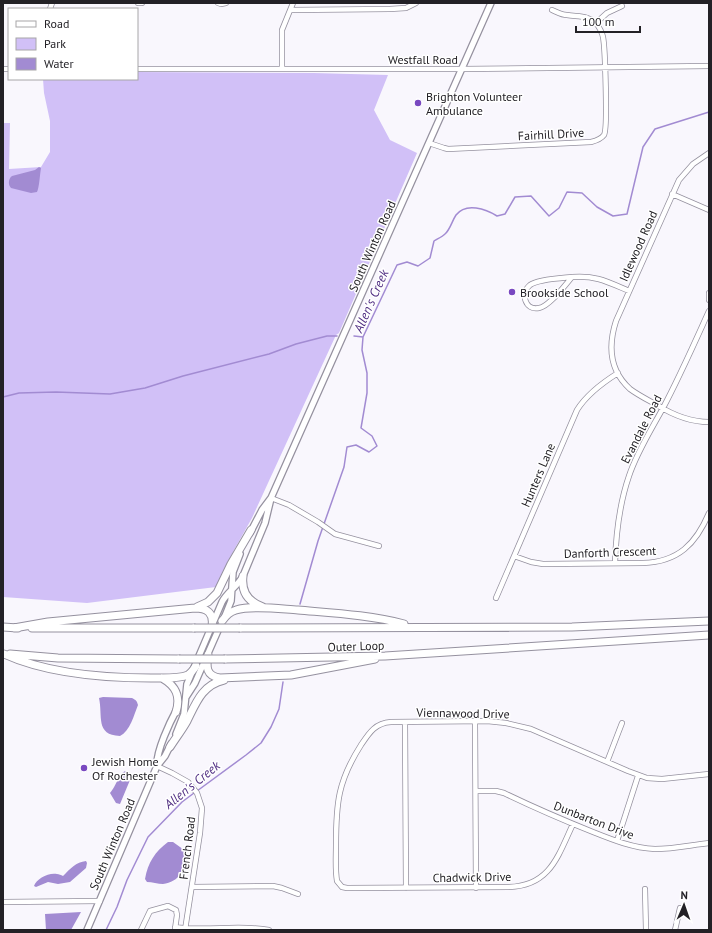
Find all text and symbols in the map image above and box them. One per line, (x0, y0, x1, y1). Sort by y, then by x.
legend (8, 8, 138, 80)
scale bar (576, 8, 640, 34)
text: 100 m (582, 14, 615, 29)
text: Road (44, 16, 69, 31)
text: Park (44, 36, 66, 51)
street label: Westfall Road (388, 52, 458, 67)
text: Water (44, 56, 74, 71)
place label: Brighton Volunteer Ambulance (426, 89, 522, 118)
marker: Brighton Volunteer Ambulance (413, 98, 423, 108)
street label: Fairhill Drive (517, 125, 585, 143)
street label: South Winton Road (345, 198, 399, 294)
street label: Idlewood Road (616, 208, 660, 284)
water label: Allen's Creek (349, 266, 393, 336)
place label: Brookside School (520, 285, 609, 300)
marker: Brookside School (507, 287, 517, 297)
street label: Evandale Road (617, 392, 665, 466)
street label: Hunters Lane (518, 441, 558, 509)
street label: Danforth Crescent (564, 543, 656, 561)
street label: Outer Loop (327, 638, 385, 654)
street label: Viennawood Drive (415, 705, 510, 721)
place label: Jewish Home Of Rochester (91, 754, 159, 783)
water label: Allen's Creek (160, 757, 224, 813)
marker: Jewish Home Of Rochester (79, 763, 89, 773)
street label: South Winton Road (86, 796, 138, 892)
street label: Dunbarton Drive (552, 798, 636, 842)
street label: French Road (176, 816, 198, 880)
street label: Chadwick Drive (432, 869, 512, 885)
north arrow (664, 885, 704, 925)
text: N (680, 888, 688, 902)

